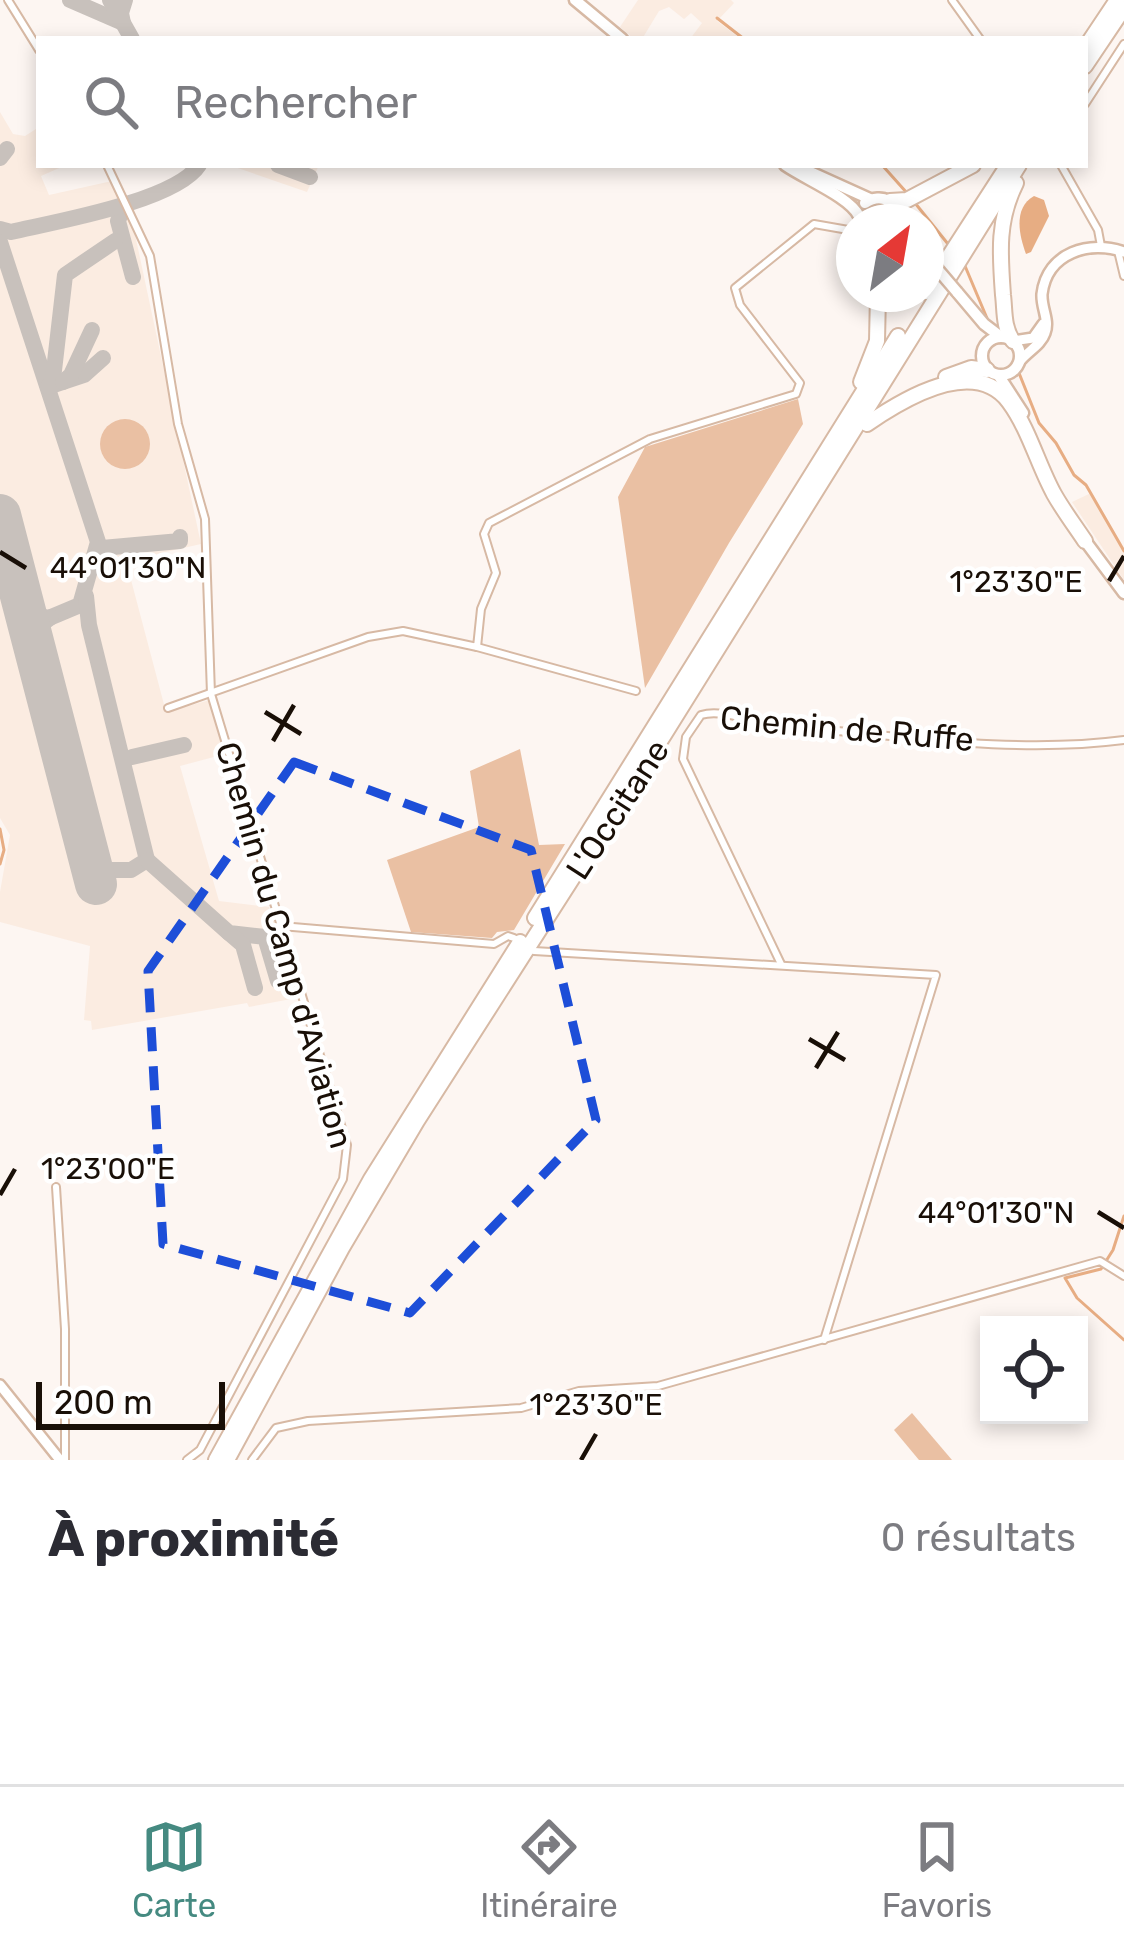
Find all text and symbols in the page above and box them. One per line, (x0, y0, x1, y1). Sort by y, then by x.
search box (36, 36, 1088, 168)
icon: search (78, 69, 144, 135)
text: Rechercher (174, 76, 417, 129)
north arrow (836, 204, 944, 312)
text: 44°01'30"N (50, 550, 206, 586)
text: 1°23'30"E (949, 564, 1083, 600)
street label: Chemin de Ruffe (718, 698, 975, 759)
street label: L'Occitane (558, 732, 677, 886)
street label: Chemin du Camp d'Aviation (208, 738, 361, 1153)
text: 1°23'00"E (41, 1151, 175, 1187)
text: 44°01'30"N (918, 1195, 1074, 1231)
map controls (980, 1316, 1088, 1424)
button: locate (980, 1316, 1088, 1424)
scale bar (36, 1376, 225, 1429)
text: 200 m (54, 1383, 153, 1422)
text: 1°23'30"E (529, 1387, 663, 1423)
text: À proximité (48, 1508, 339, 1569)
text: 0 résultats (881, 1515, 1076, 1561)
tab: Carte (132, 1814, 216, 1925)
tab: Itinéraire (480, 1814, 618, 1925)
tab: Favoris (882, 1814, 992, 1925)

